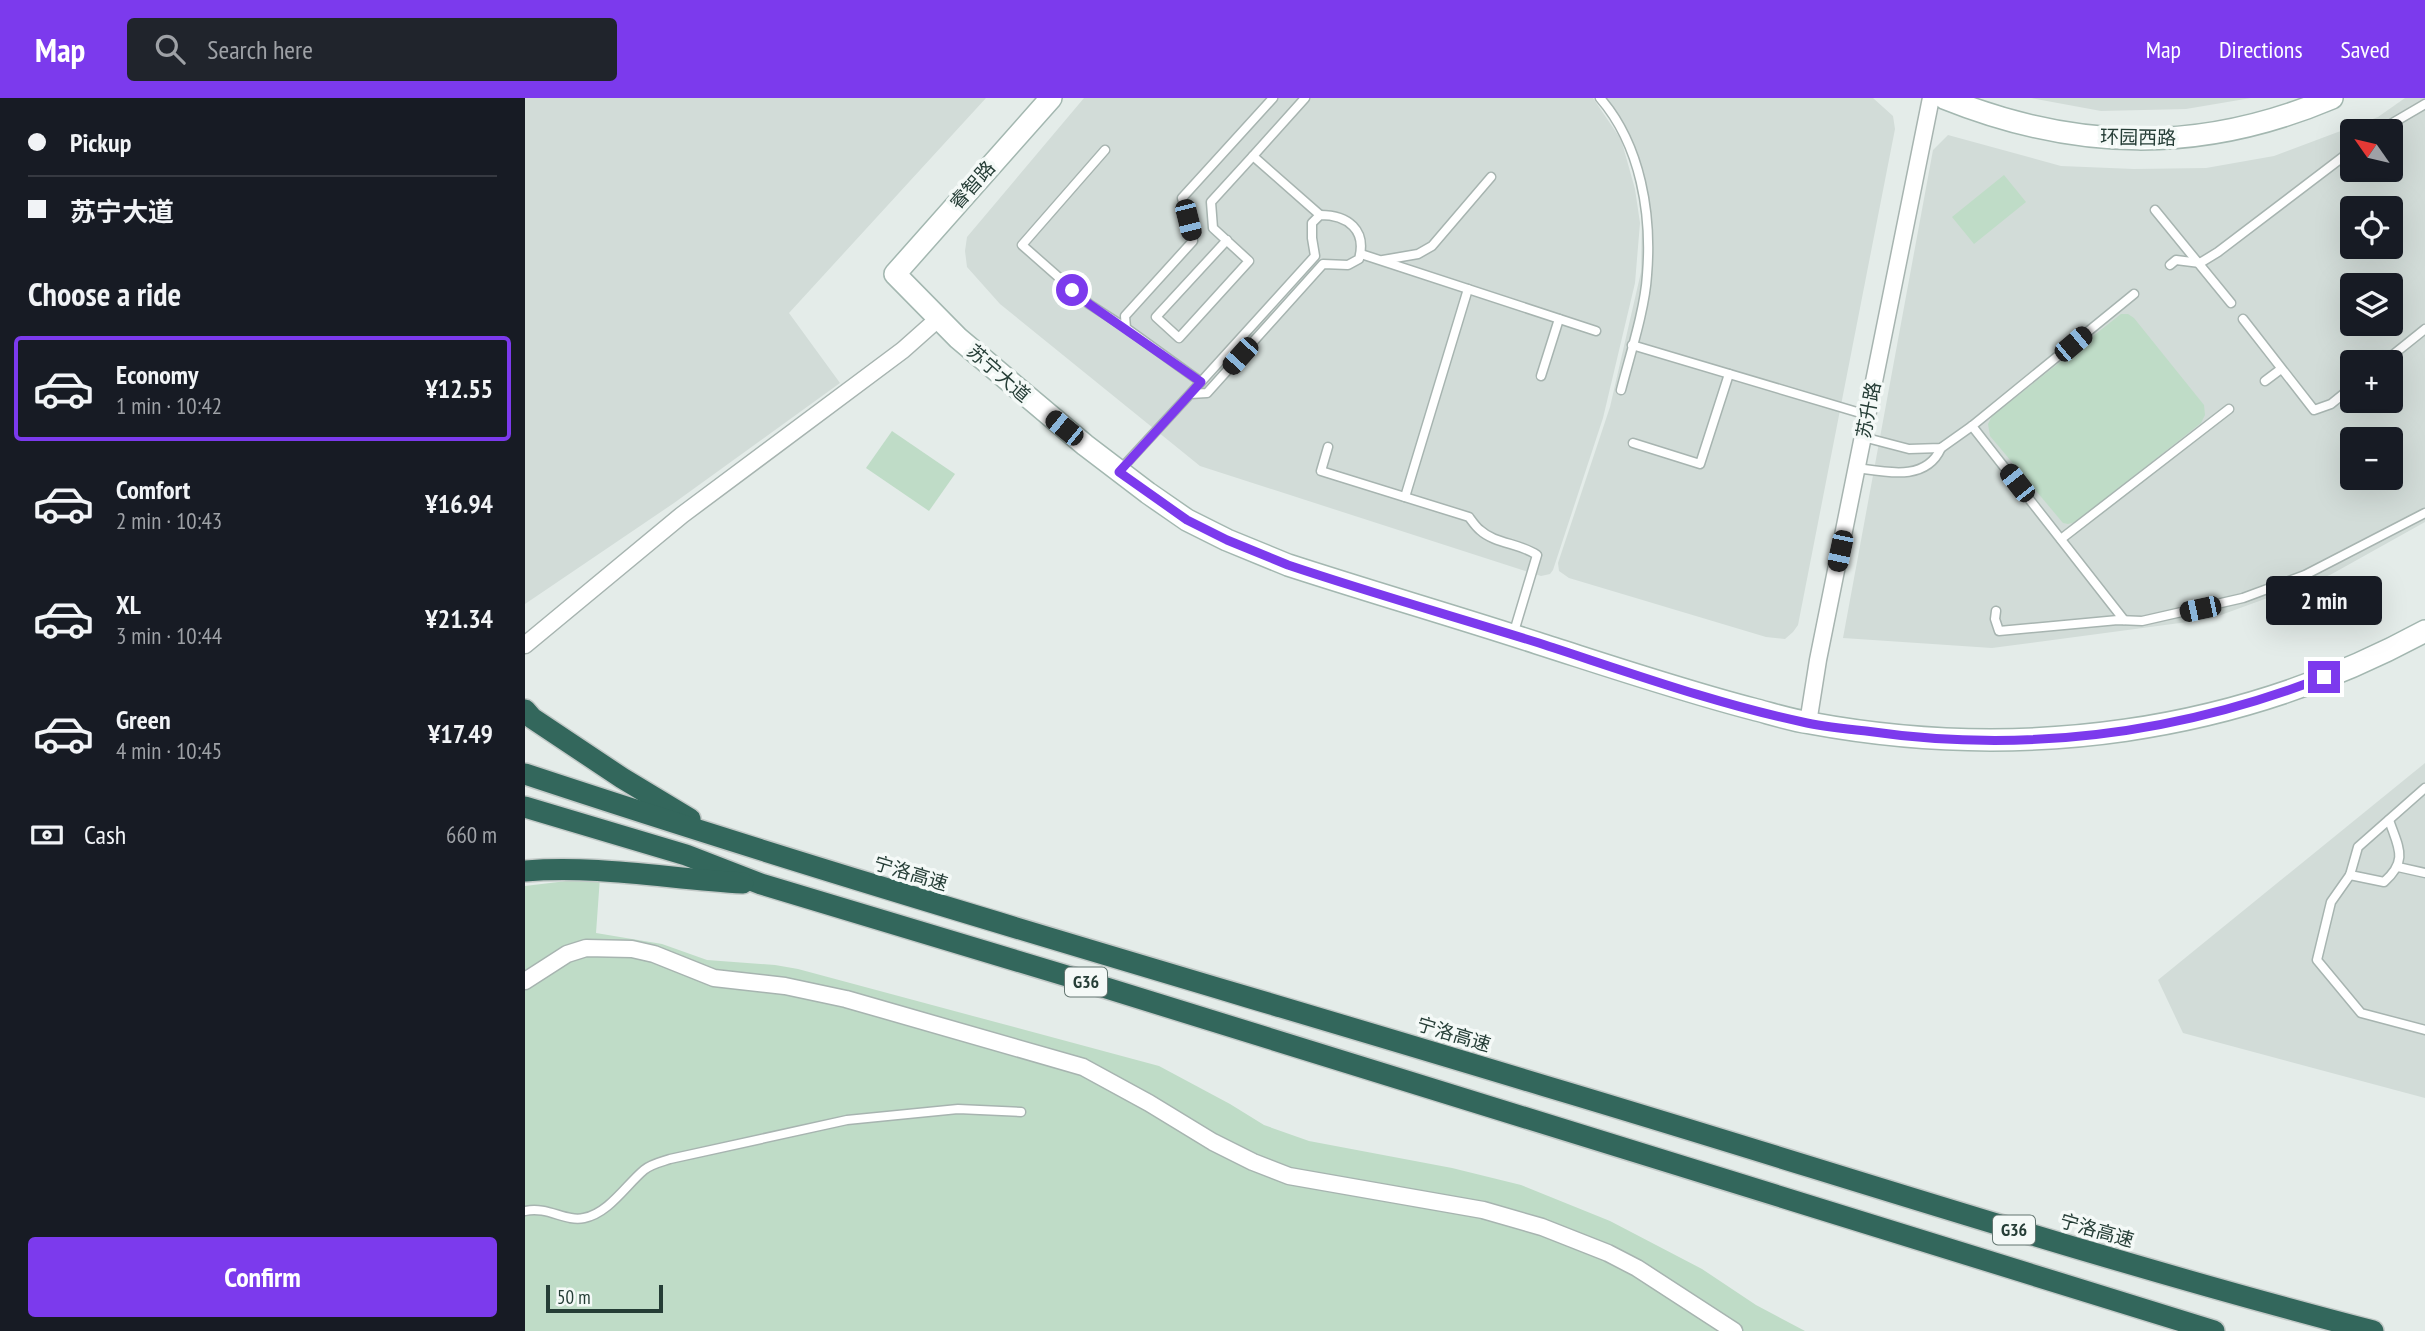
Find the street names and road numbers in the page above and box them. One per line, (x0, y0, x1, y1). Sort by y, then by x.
street label: 环园西路 (2100, 124, 2176, 150)
street label: 睿智路 (944, 156, 1000, 214)
street label: 苏宁大道 (962, 339, 1036, 407)
street label: 苏升路 (1851, 380, 1885, 440)
street label: 宁洛高速 (871, 850, 951, 896)
road number: G36 (1065, 968, 1107, 996)
street label: 宁洛高速 (1414, 1011, 1494, 1057)
street label: 宁洛高速 (2057, 1208, 2137, 1252)
road number: G36 (1993, 1216, 2035, 1245)

